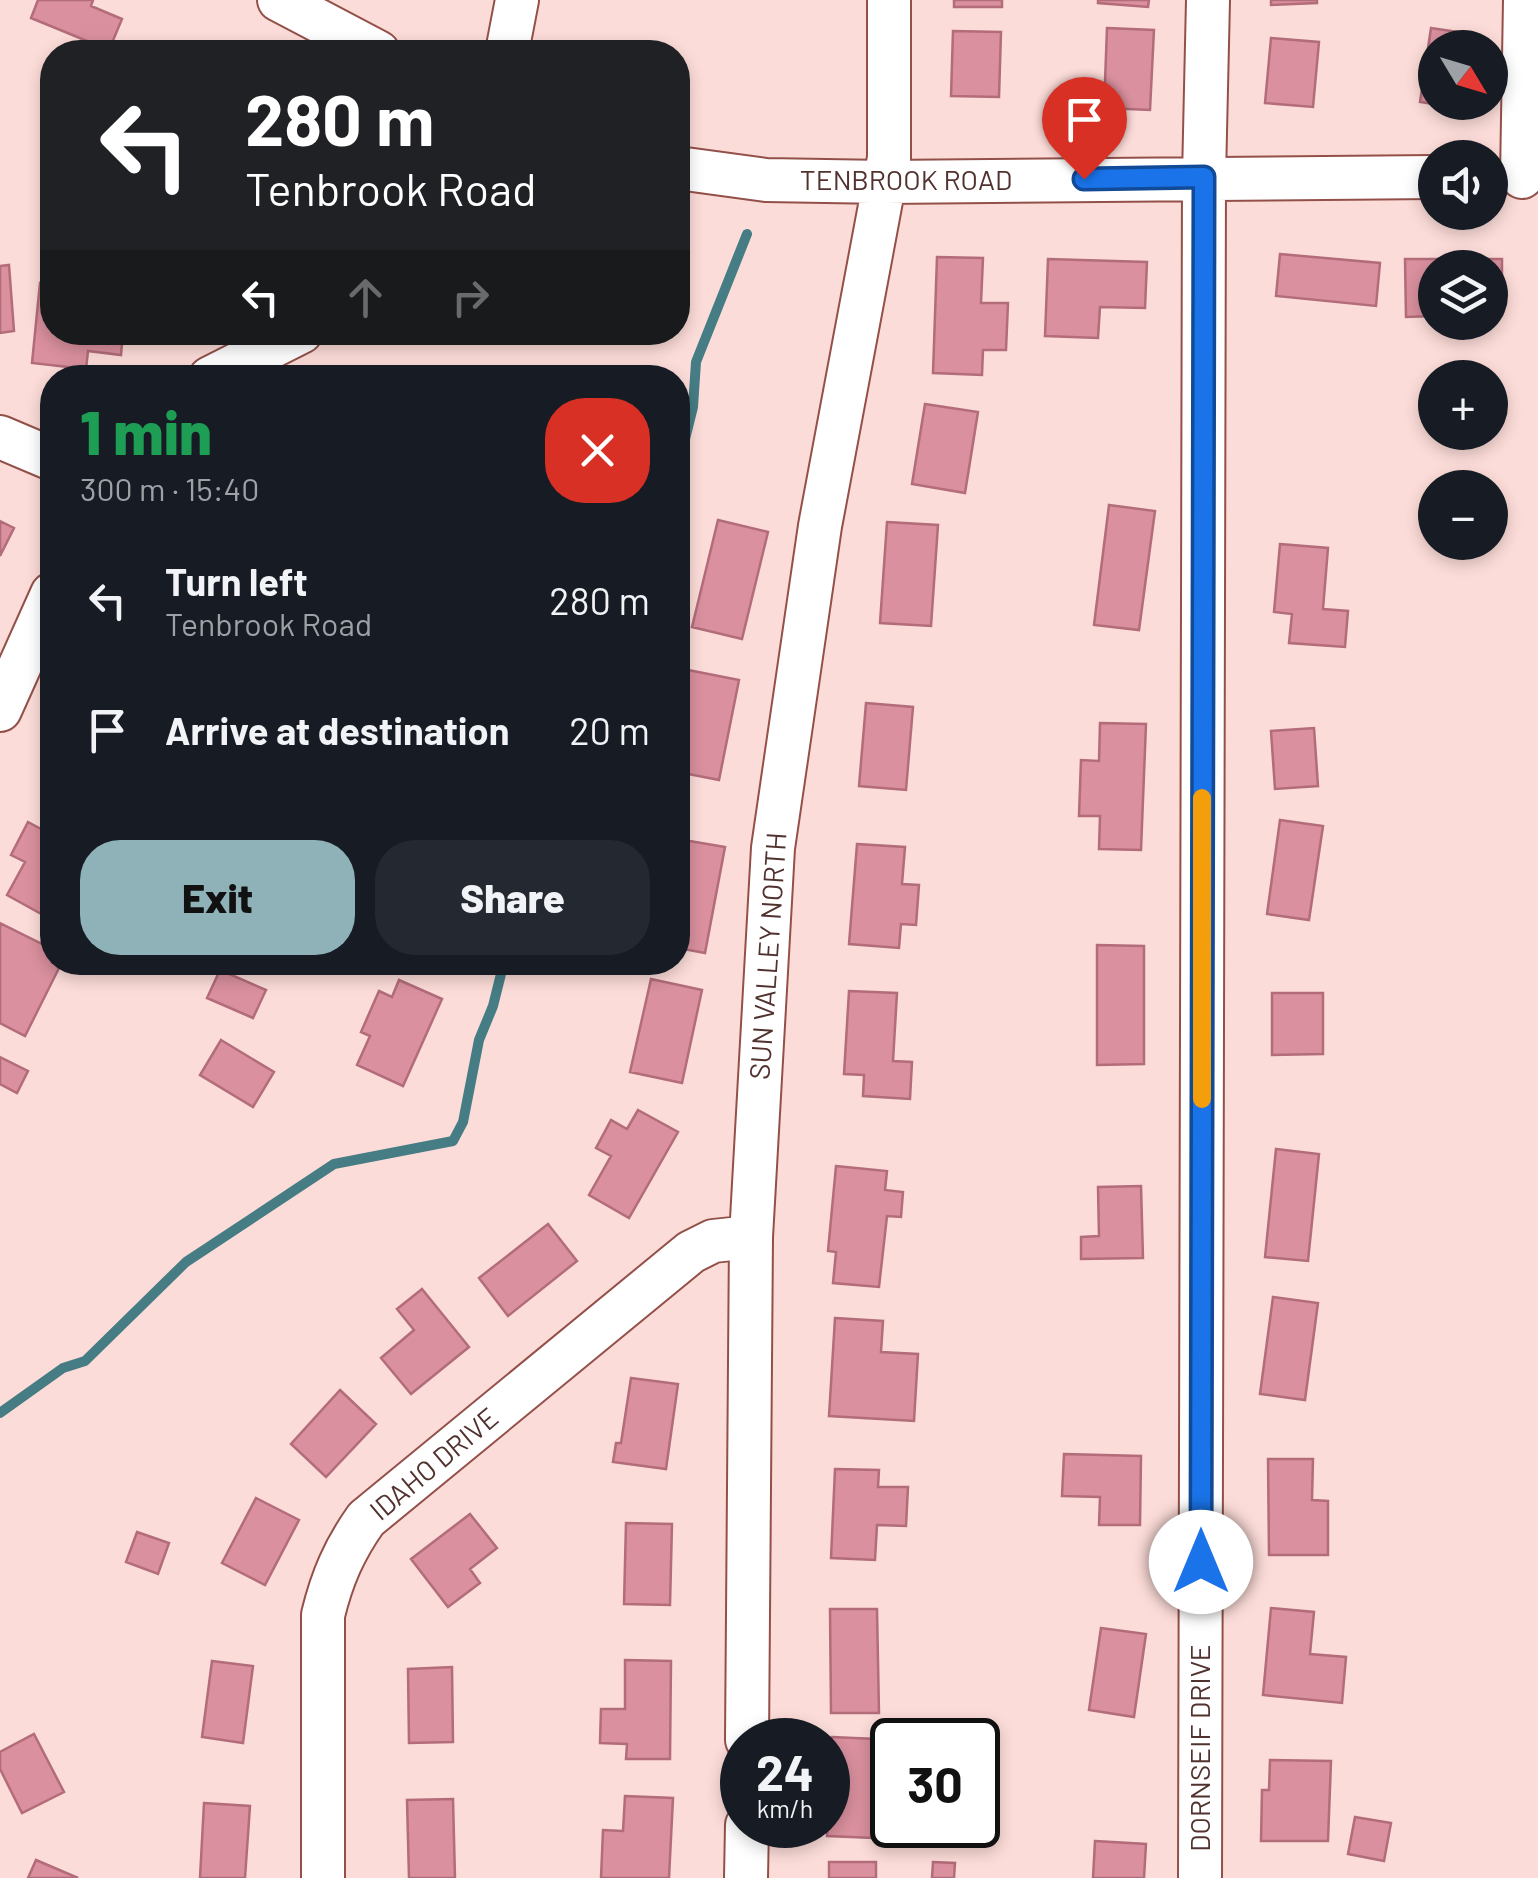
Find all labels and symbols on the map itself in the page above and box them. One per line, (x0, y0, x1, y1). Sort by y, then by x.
north arrow (1418, 30, 1508, 120)
pin (1042, 77, 1127, 180)
street label: TENBROOK ROAD (800, 162, 1012, 196)
street label: SUN VALLEY NORTH (741, 831, 793, 1081)
street label: IDAHO DRIVE (362, 1400, 504, 1527)
position arrow (1149, 1510, 1253, 1614)
street label: DORNSEIF DRIVE (1182, 1644, 1216, 1852)
speed limit sign: 30 (870, 1718, 1000, 1848)

